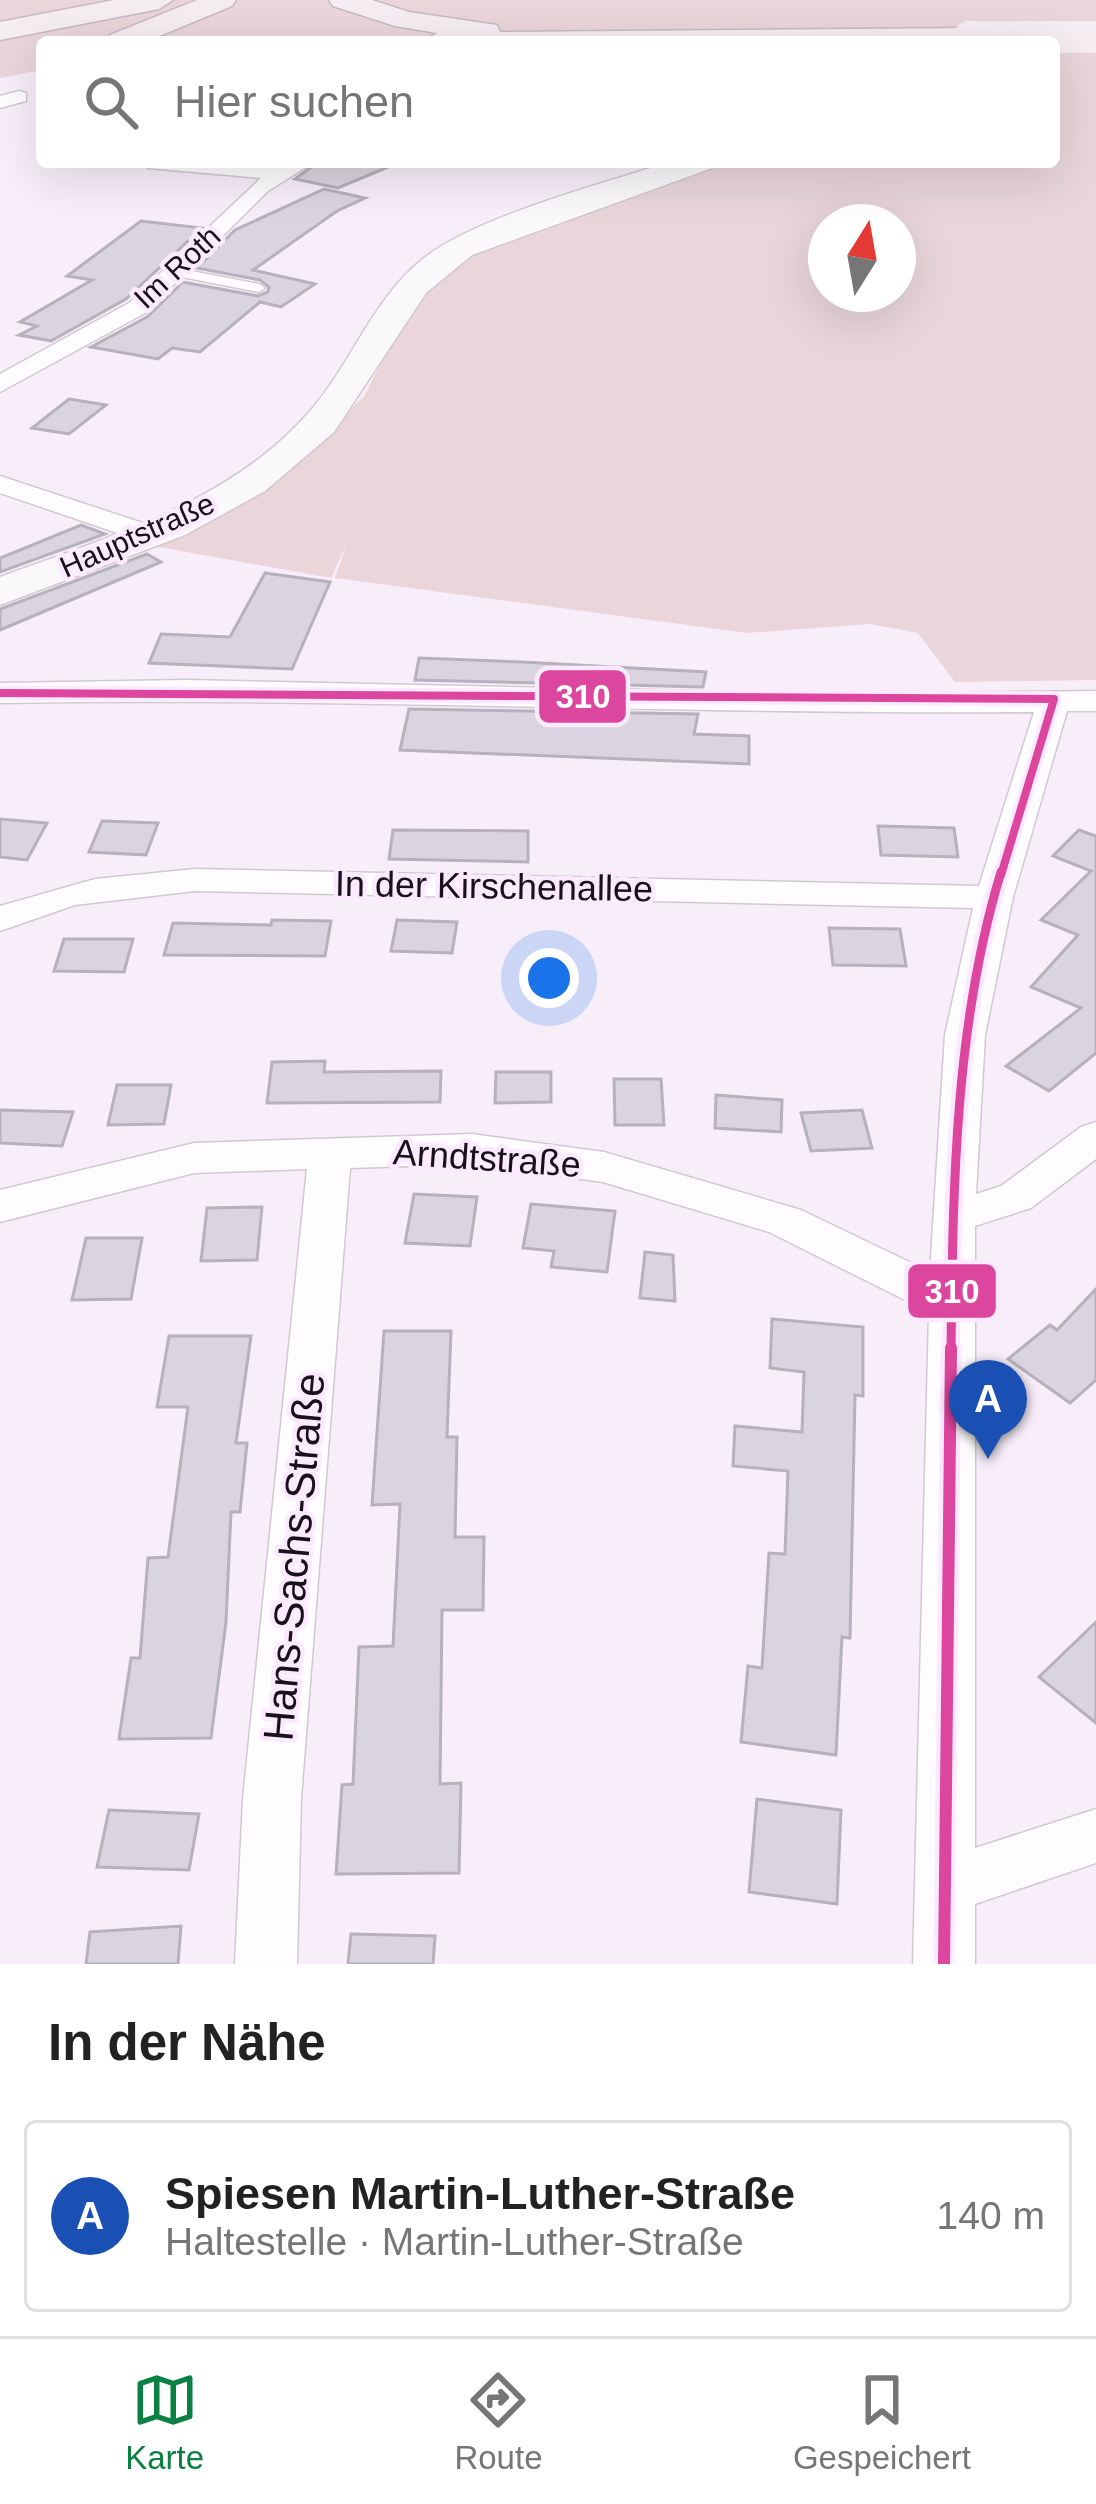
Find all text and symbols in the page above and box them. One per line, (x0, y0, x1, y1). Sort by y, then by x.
search box (36, 36, 1060, 168)
icon: search (78, 69, 144, 135)
text: Hier suchen (174, 76, 414, 127)
north arrow (808, 204, 916, 312)
street label: Im Roth (127, 219, 227, 315)
street label: Hauptstraße (55, 486, 219, 584)
line badge: 310 (537, 668, 628, 725)
text: 310 (555, 678, 611, 715)
street label: In der Kirschenallee (335, 863, 653, 909)
your location (519, 948, 579, 1008)
street label: Arndtstraße (392, 1131, 582, 1185)
line badge: 310 (906, 1262, 998, 1320)
text: 310 (924, 1273, 980, 1310)
pin: A (949, 1360, 1027, 1459)
street label: Hans-Sachs-Straße (255, 1371, 333, 1743)
text: In der Nähe (48, 2014, 326, 2071)
text: Spiesen Martin-Luther-Straße (165, 2168, 795, 2219)
text: A (76, 2194, 104, 2237)
text: 140 m (937, 2194, 1045, 2237)
text: Haltestelle · Martin-Luther-Straße (165, 2220, 744, 2263)
tab: Karte (125, 2367, 204, 2477)
tab: Route (454, 2367, 543, 2477)
tab: Gespeichert (793, 2367, 971, 2477)

